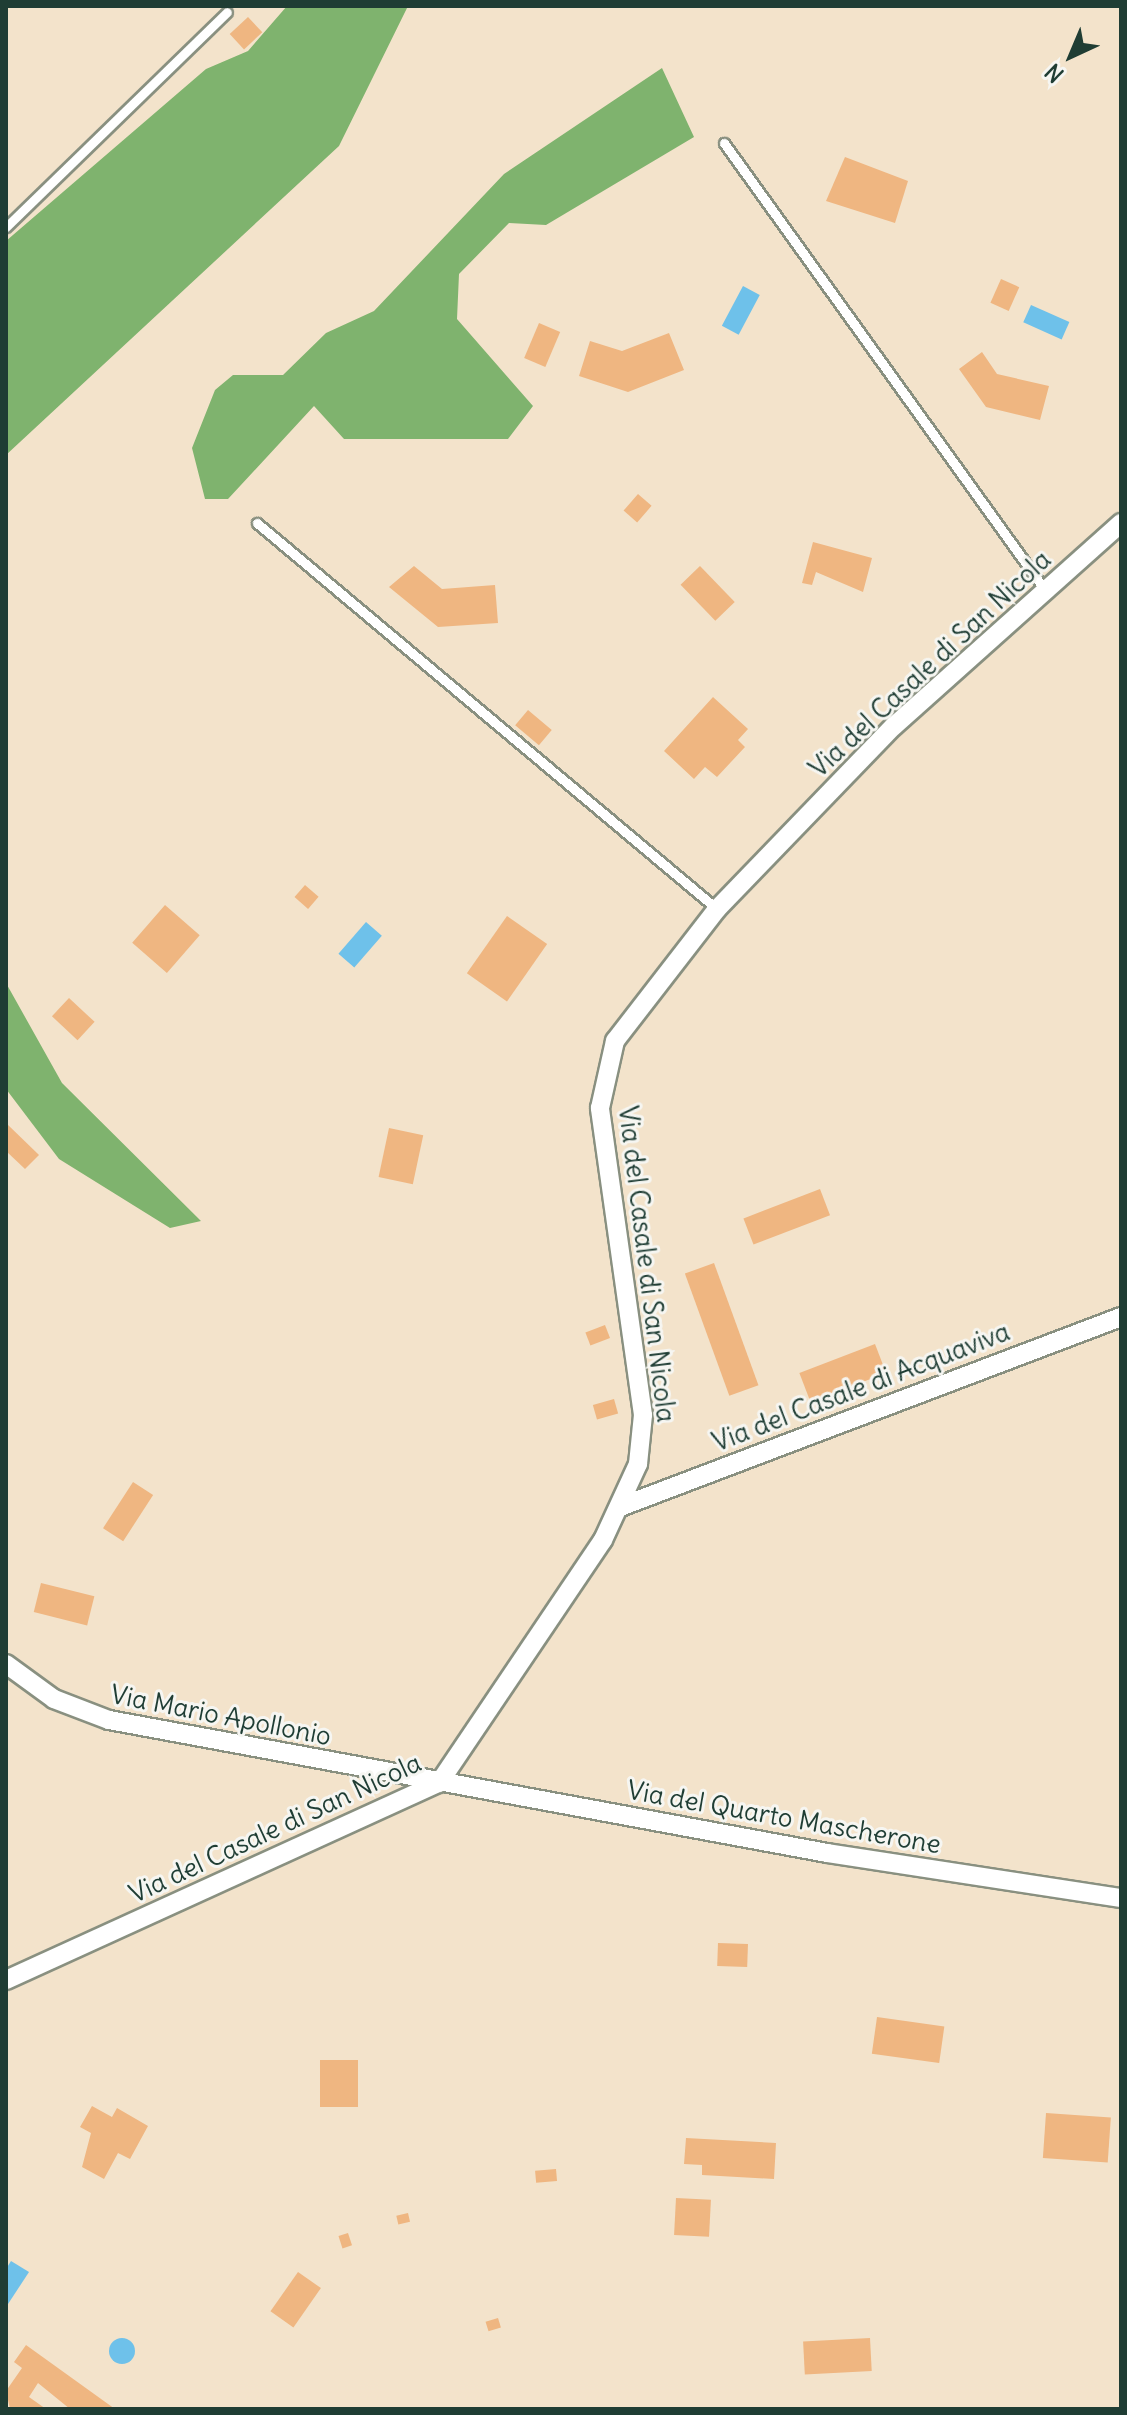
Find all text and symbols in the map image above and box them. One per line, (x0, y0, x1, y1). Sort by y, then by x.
north arrow (1031, 16, 1111, 96)
text: N (1039, 58, 1070, 89)
street label: Via del Casale di San Nicola (803, 544, 1057, 784)
street label: Via del Casale di San Nicola (612, 1104, 682, 1424)
street label: Via del Casale di Acquaviva (708, 1316, 1014, 1458)
street label: Via Mario Apollonio (108, 1678, 334, 1752)
street label: Via del Casale di San Nicola (124, 1747, 426, 1909)
street label: Via del Quarto Mascherone (625, 1774, 943, 1860)

